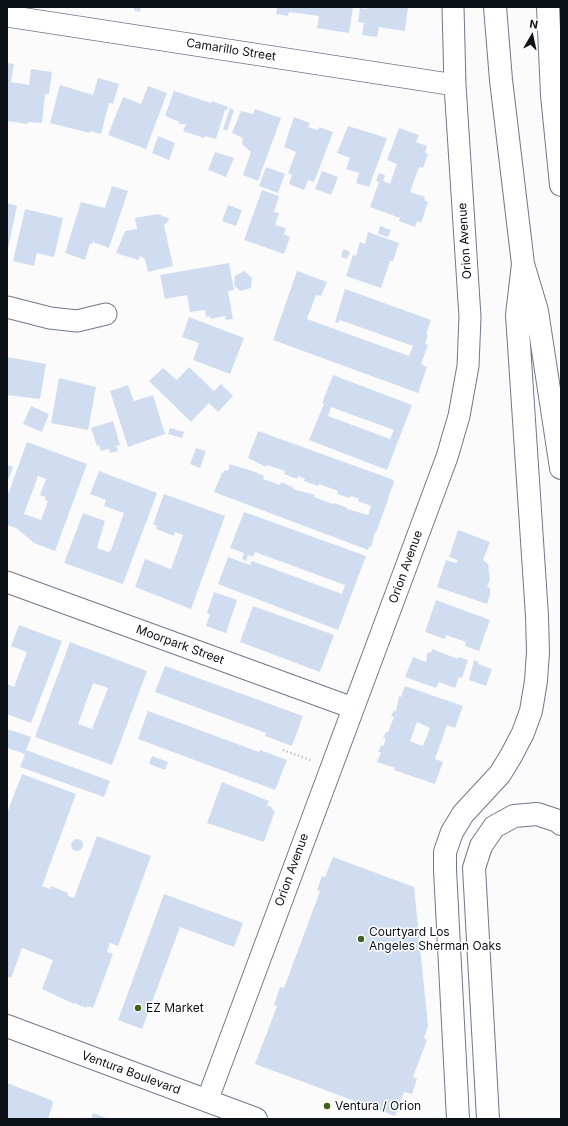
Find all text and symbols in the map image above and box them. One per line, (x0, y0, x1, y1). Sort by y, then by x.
north arrow (512, 16, 552, 56)
text: N (529, 17, 539, 32)
street label: Camarillo Street (185, 36, 277, 64)
street label: Orion Avenue (455, 202, 475, 280)
street label: Orion Avenue (386, 529, 426, 605)
street label: Moorpark Street (134, 622, 226, 668)
street label: Orion Avenue (272, 832, 312, 908)
place label: Courtyard Los Angeles Sherman Oaks (369, 925, 501, 953)
marker: Courtyard Los Angeles Sherman Oaks (356, 934, 366, 944)
place label: EZ Market (146, 1001, 204, 1015)
marker: EZ Market (133, 1003, 143, 1013)
street label: Ventura Boulevard (80, 1048, 182, 1098)
place label: Ventura / Orion (335, 1099, 421, 1113)
marker: Ventura / Orion (322, 1101, 332, 1111)

